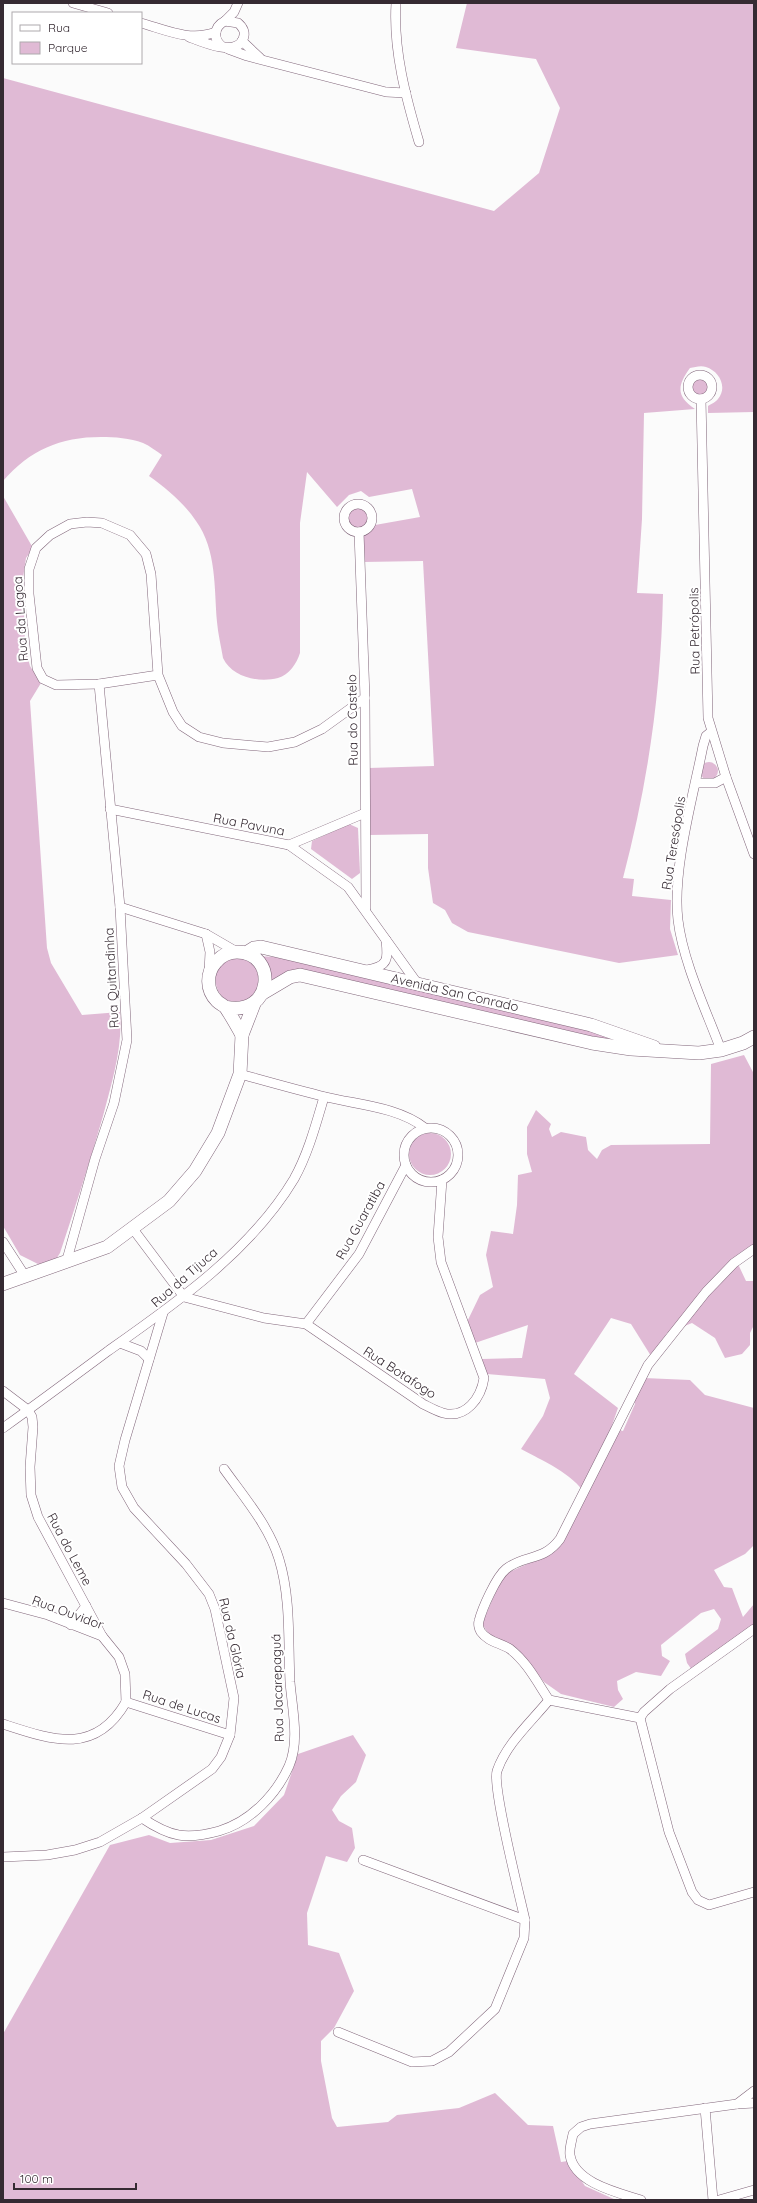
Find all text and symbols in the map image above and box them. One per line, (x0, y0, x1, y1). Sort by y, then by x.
legend (12, 12, 142, 64)
text: Rua (48, 20, 70, 35)
text: Parque (48, 40, 88, 55)
street label: Rua da Lagoa (9, 576, 31, 662)
street label: Rua Petrópolis (685, 587, 703, 675)
street label: Rua do Castelo (343, 674, 361, 766)
street label: Rua Teresópolis (658, 795, 688, 891)
street label: Rua Pavuna (212, 809, 286, 839)
street label: Rua Quitandinha (100, 927, 122, 1029)
street label: Avenida San Conrado (390, 970, 520, 1014)
street label: Rua Guaratiba (332, 1178, 388, 1262)
street label: Rua da Tijuca (147, 1244, 221, 1310)
street label: Rua Botafogo (361, 1342, 440, 1402)
street label: Rua do Leme (44, 1510, 96, 1588)
street label: Rua Ouvidor (30, 1592, 106, 1632)
street label: Rua da Glória (216, 1596, 250, 1680)
street label: Rua Jacarepaguá (267, 1634, 287, 1742)
street label: Rua de Lucas (141, 1686, 223, 1726)
scale bar (14, 2165, 136, 2191)
text: 100 m (20, 2171, 53, 2186)

